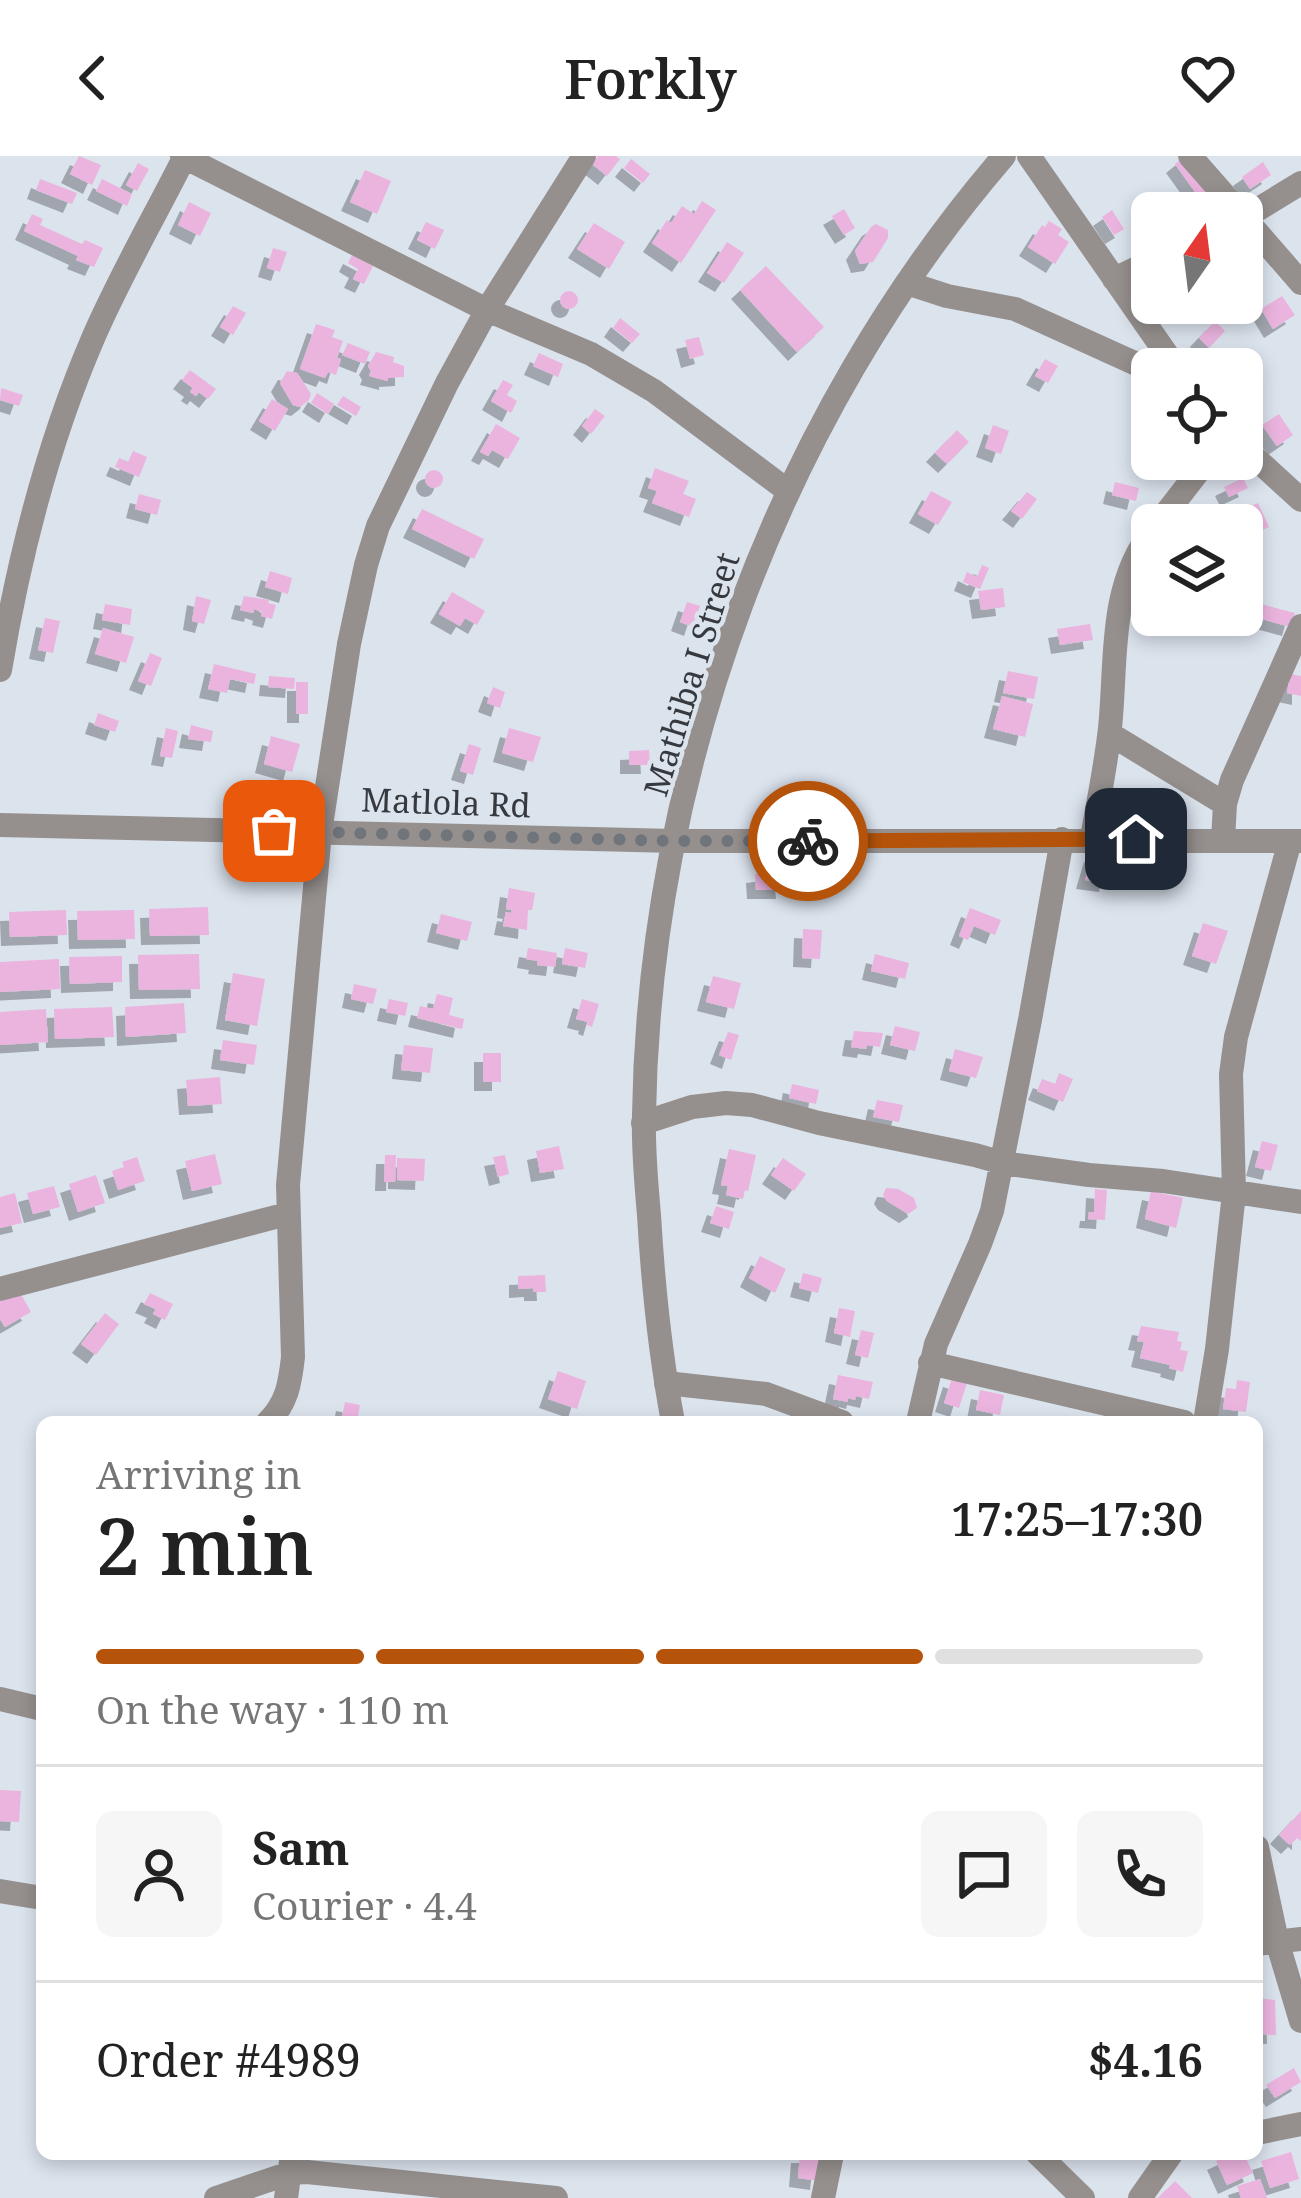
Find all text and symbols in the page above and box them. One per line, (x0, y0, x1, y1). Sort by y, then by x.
text: Forkly (564, 41, 737, 115)
icon: back (60, 45, 126, 111)
icon: heart (1175, 45, 1241, 111)
north arrow (1131, 192, 1263, 324)
map controls (1131, 192, 1263, 636)
button: locate (1131, 348, 1263, 480)
button: layers (1131, 504, 1263, 636)
street label: Mathiba I Street (633, 547, 749, 801)
street label: Matlola Rd (360, 777, 532, 827)
pin (223, 780, 325, 882)
courier (748, 781, 868, 901)
pin (1085, 788, 1187, 890)
icon: bag (241, 798, 307, 864)
icon: home (1103, 806, 1169, 872)
icon: bike (775, 808, 841, 874)
text: Arriving in (96, 1447, 302, 1500)
text: 17:25–17:30 (951, 1488, 1203, 1549)
text: 2 min (96, 1492, 314, 1598)
text: On the way · 110 m (96, 1682, 449, 1735)
button: person (96, 1811, 222, 1937)
button: chat (921, 1811, 1047, 1937)
button: phone (1077, 1811, 1203, 1937)
text: Sam (252, 1817, 349, 1878)
text: Courier · 4.4 (252, 1878, 477, 1931)
text: Order #4989 (96, 2029, 361, 2090)
text: $4.16 (1088, 2029, 1203, 2090)

